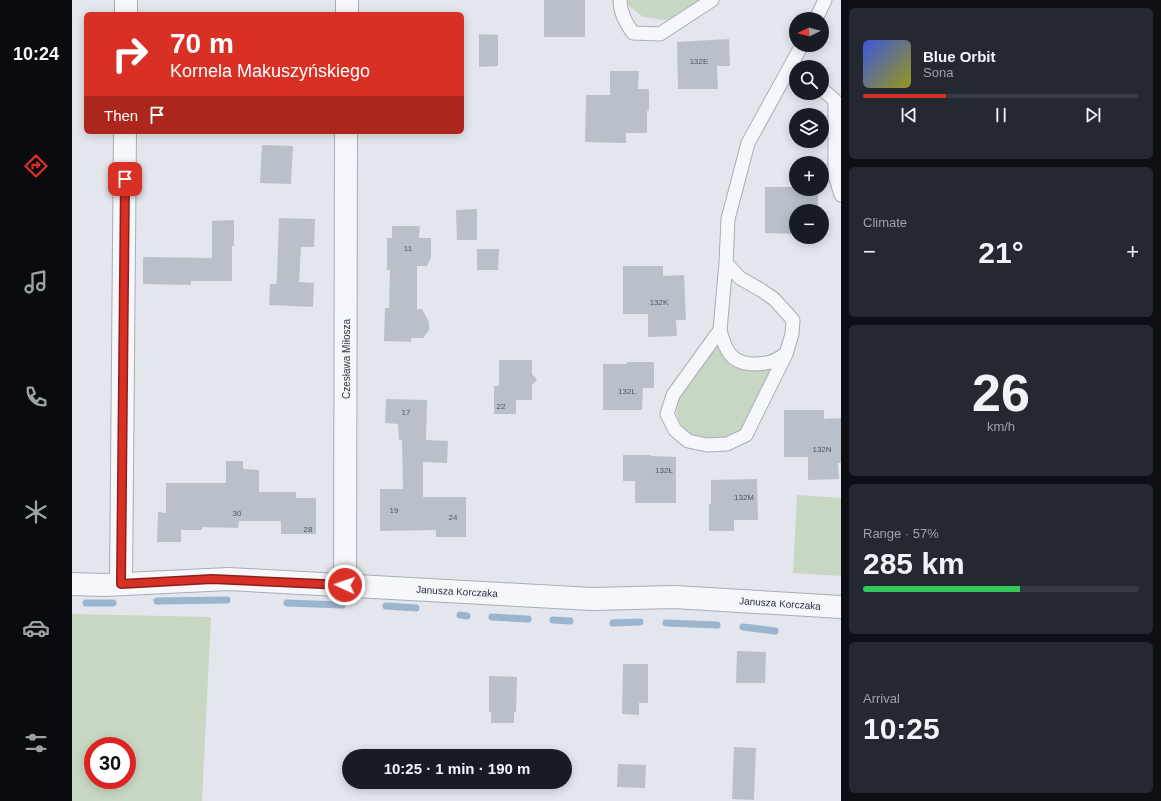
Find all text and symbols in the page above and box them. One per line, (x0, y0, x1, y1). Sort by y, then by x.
north arrow (789, 12, 829, 52)
map controls (789, 12, 829, 244)
icon: right (104, 28, 156, 80)
text: 70 m (170, 28, 234, 59)
text: 10:24 (13, 44, 59, 64)
text: Blue Orbit (923, 48, 996, 65)
house number: 132E (690, 57, 708, 66)
button: search (789, 60, 829, 100)
text: Kornela Makuszyńskiego (170, 61, 370, 81)
text: Sona (923, 65, 953, 80)
icon: arrive (146, 104, 168, 126)
icon: previous (898, 104, 920, 126)
icon: pause (990, 104, 1012, 126)
icon: next (1082, 104, 1104, 126)
text: Then (104, 107, 138, 124)
button: layers (789, 108, 829, 148)
icon: directions (22, 152, 50, 180)
button: + (789, 156, 829, 196)
pin (108, 162, 142, 196)
icon: arrive (114, 168, 136, 190)
button: − (789, 204, 829, 244)
text: Climate (863, 215, 907, 230)
text: 21° (978, 236, 1024, 269)
text: − (863, 239, 876, 264)
text: + (1126, 239, 1139, 264)
house number: 11 (404, 244, 413, 253)
icon: music (22, 268, 50, 296)
house number: 132K (650, 298, 669, 307)
street label: Czesława Miłosza (341, 319, 352, 399)
text: 26 (972, 364, 1030, 422)
icon: phone (22, 383, 50, 411)
house number: 132L (618, 387, 636, 396)
house number: 22 (497, 402, 506, 411)
house number: 17 (402, 408, 411, 417)
text: km/h (987, 419, 1015, 434)
house number: 132N (812, 445, 832, 454)
house number: 132Ł (655, 466, 673, 475)
house number: 132M (734, 493, 754, 502)
icon: climate (22, 498, 50, 526)
house number: 19 (390, 506, 399, 515)
house number: 30 (233, 509, 242, 518)
house number: 24 (449, 513, 458, 522)
house number: 28 (304, 525, 313, 534)
text: Range · 57% (863, 526, 939, 541)
text: 285 km (863, 547, 965, 580)
position arrow (324, 564, 366, 606)
street label: Janusza Korczaka (416, 584, 498, 599)
street label: Janusza Korczaka (739, 595, 822, 612)
icon: car (22, 614, 50, 642)
text: Arrival (863, 691, 900, 706)
text: 10:25 (863, 712, 940, 745)
icon: filters (22, 729, 50, 757)
speed limit sign: 30 (84, 737, 136, 789)
text: 10:25 · 1 min · 190 m (384, 760, 530, 777)

